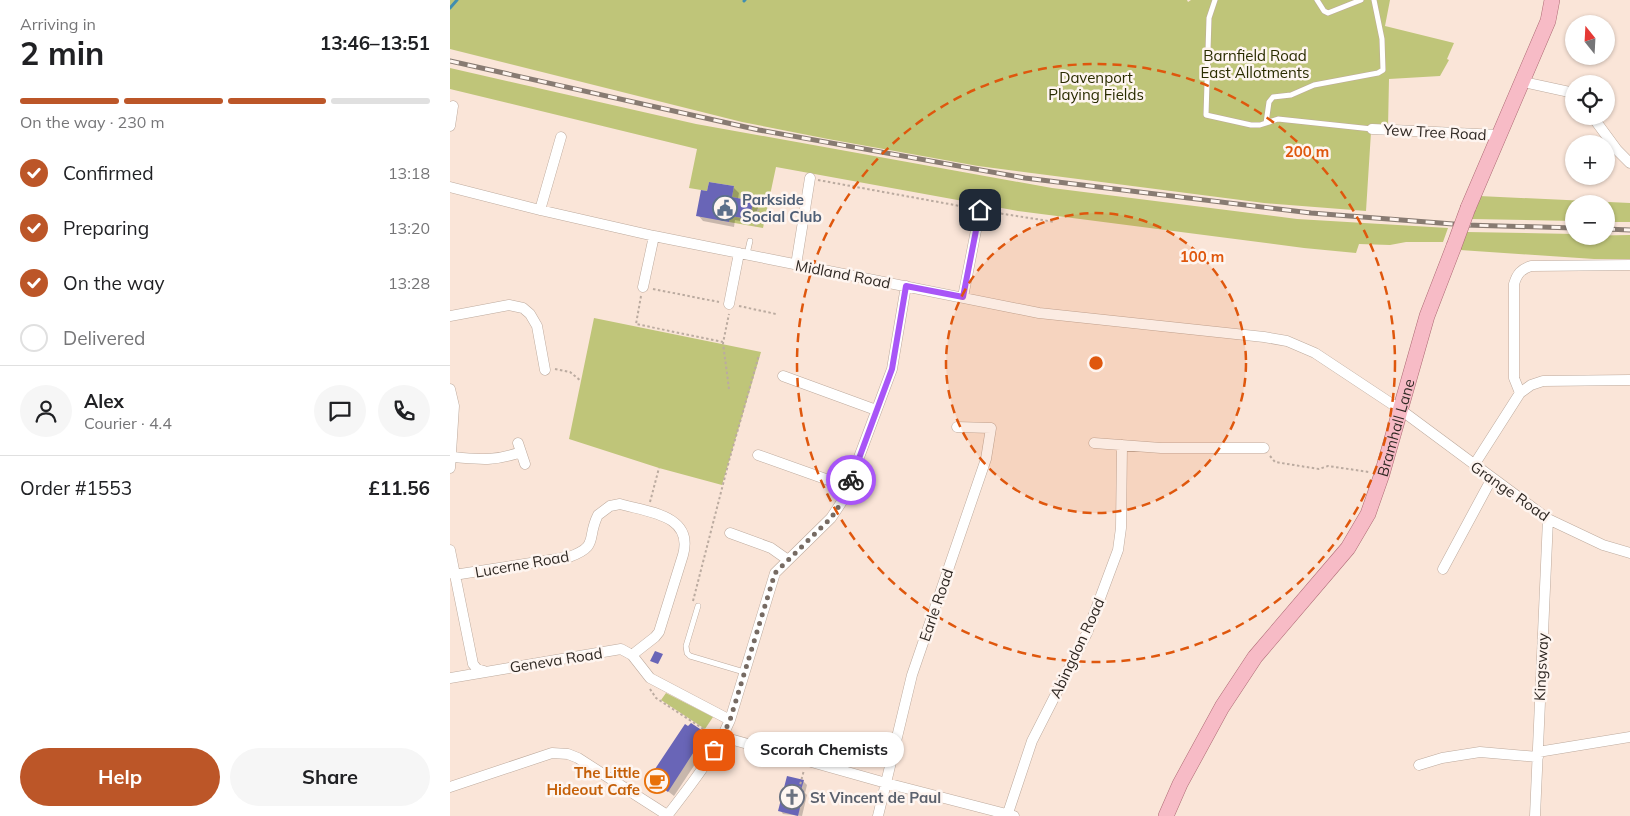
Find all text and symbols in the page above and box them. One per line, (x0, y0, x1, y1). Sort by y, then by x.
text: Arriving in (20, 14, 96, 34)
north arrow (1565, 15, 1615, 65)
map controls (1565, 15, 1615, 245)
text: 13:46–13:51 (320, 31, 430, 55)
text: 2 min (20, 33, 104, 73)
park label: Barnfield Road East Allotments (1201, 46, 1309, 82)
park label: Davenport Playing Fields (1048, 68, 1144, 104)
button: locate (1565, 75, 1615, 125)
text: On the way · 230 m (20, 112, 165, 132)
street label: Yew Tree Road (1382, 120, 1487, 144)
button: + (1565, 135, 1615, 185)
text: 200 m (1285, 142, 1329, 161)
icon: check (20, 159, 48, 187)
text: Confirmed (63, 161, 154, 185)
text: 13:18 (388, 163, 430, 183)
pin (959, 189, 1001, 231)
place label: Parkside Social Club (742, 190, 822, 226)
public building icon: Parkside Social Club (712, 195, 738, 221)
button: − (1565, 195, 1615, 245)
icon: home (966, 196, 994, 224)
icon: check (20, 214, 48, 242)
text: Preparing (63, 216, 149, 240)
text: 13:20 (388, 218, 430, 238)
text: 100 m (1180, 247, 1224, 266)
street label: Midland Road (794, 255, 892, 293)
icon: check (20, 269, 48, 297)
text: On the way (63, 271, 165, 295)
text: 13:28 (388, 273, 430, 293)
text: Delivered (63, 326, 145, 350)
centre of rings (1087, 354, 1105, 372)
street label: Bramhall Lane (1372, 376, 1418, 479)
button: person (20, 385, 72, 437)
button: chat (314, 385, 366, 437)
button: phone (378, 385, 430, 437)
text: Alex (84, 389, 124, 413)
text: Courier · 4.4 (84, 413, 172, 433)
courier (826, 455, 876, 505)
street label: Grange Road (1467, 457, 1553, 525)
icon: bike (837, 466, 865, 494)
text: Order #1553 (20, 476, 132, 500)
text: £11.56 (368, 476, 430, 500)
street label: Lucerne Road (473, 546, 571, 582)
street label: Earle Road (915, 566, 957, 644)
street label: Abingdon Road (1045, 595, 1109, 701)
street label: Kingsway (1530, 633, 1552, 701)
street label: Geneva Road (508, 643, 604, 677)
pin (693, 729, 735, 771)
callout: Scorah Chemists (744, 732, 904, 768)
icon: bag (700, 736, 728, 764)
text: Scorah Chemists (760, 739, 888, 759)
button: Help (20, 748, 220, 806)
button: Share (230, 748, 430, 806)
place label: The Little Hideout Cafe (546, 763, 640, 799)
cafe icon: The Little Hideout Cafe (644, 768, 670, 794)
church icon: St Vincent de Paul (779, 784, 805, 810)
place label: St Vincent de Paul (810, 788, 941, 807)

